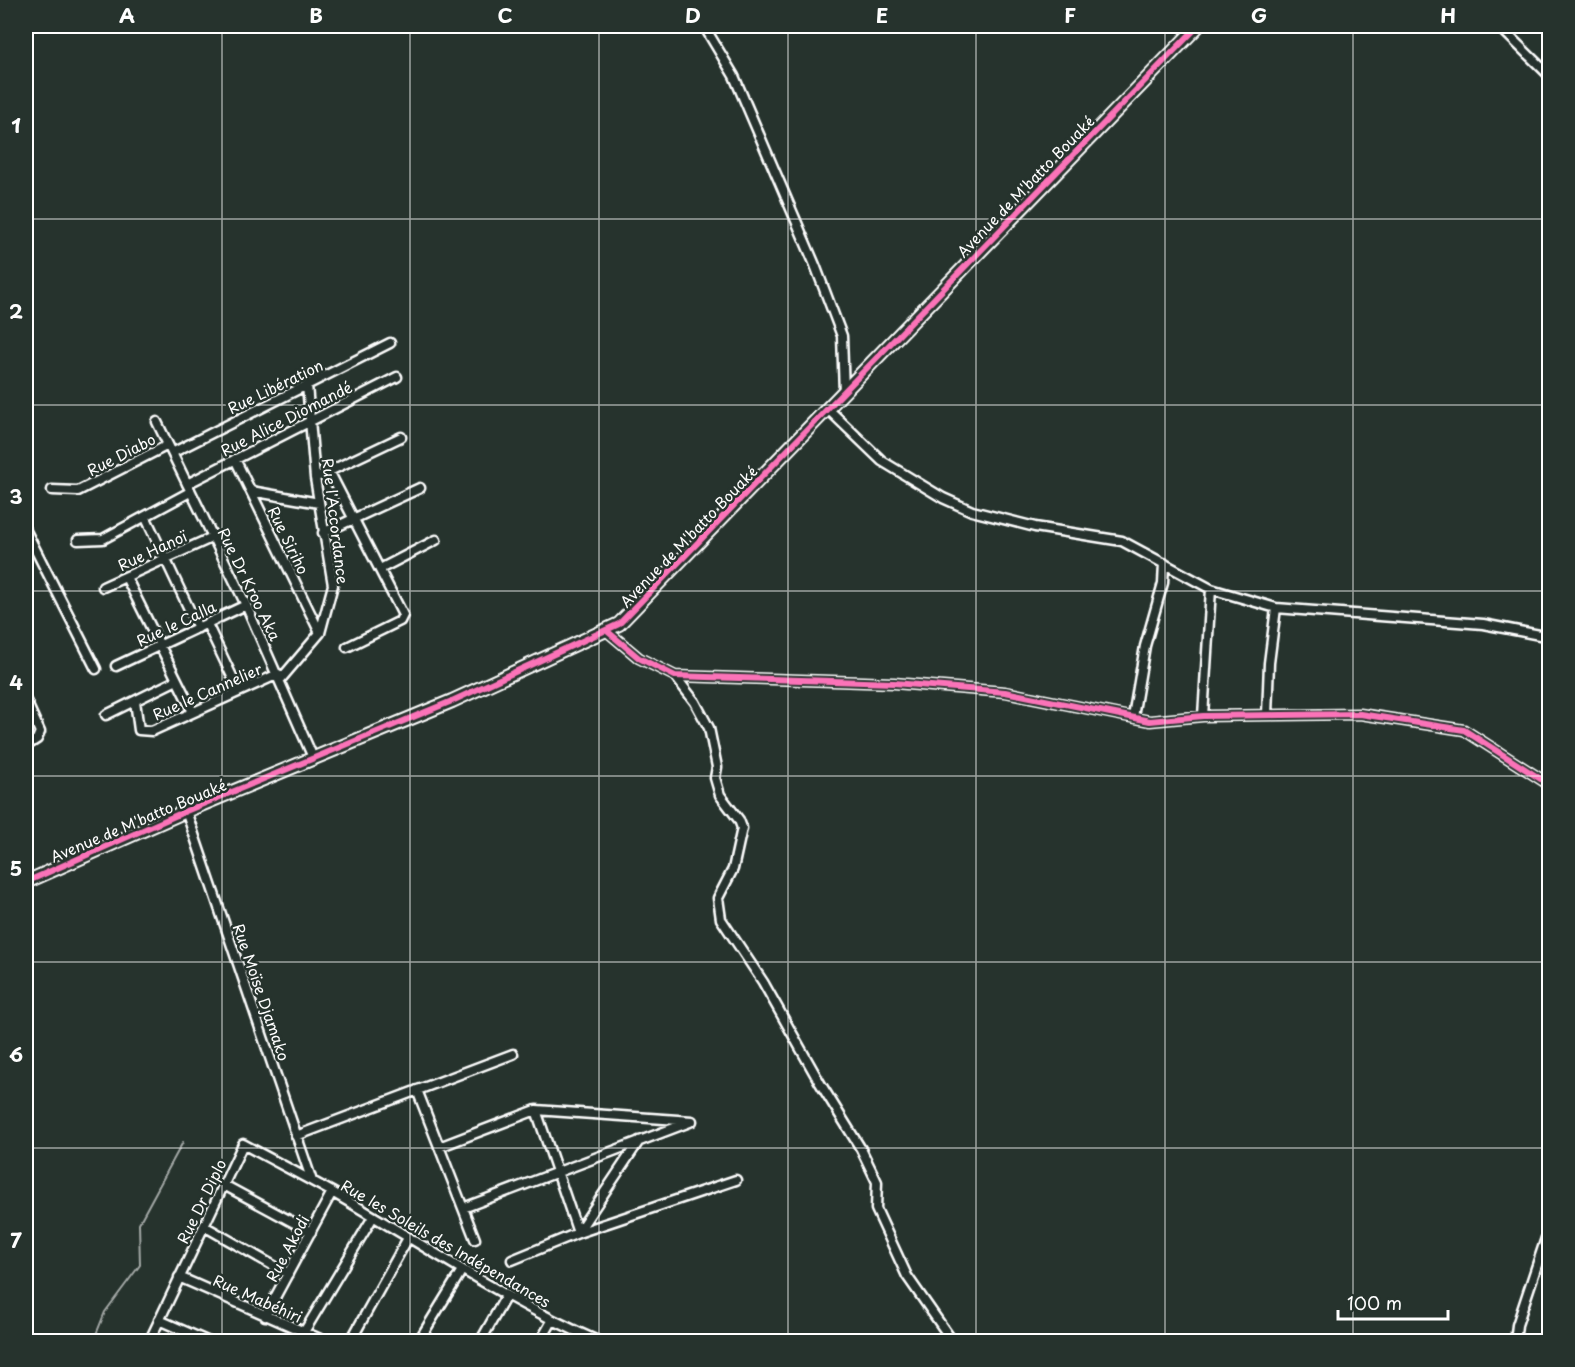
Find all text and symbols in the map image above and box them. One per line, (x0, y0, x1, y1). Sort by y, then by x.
text: A (119, 0, 135, 30)
text: B (309, 0, 323, 30)
text: C (497, 0, 513, 30)
text: D (685, 0, 701, 30)
text: E (876, 0, 888, 30)
text: F (1064, 0, 1076, 30)
text: G (1251, 0, 1267, 30)
text: H (1440, 0, 1456, 30)
text: 1 (11, 110, 21, 140)
street label: Avenue de M'batto Bouaké (951, 110, 1099, 262)
text: 2 (9, 296, 23, 326)
street label: Rue Libération (223, 353, 327, 419)
street label: Rue Alice Diomandé (216, 375, 356, 461)
street label: Rue Diabo (83, 427, 159, 481)
street label: Rue l'Accordance (317, 457, 355, 585)
street label: Avenue de M'batto Bouaké (614, 460, 762, 612)
text: 3 (9, 481, 23, 511)
street label: Rue Siriho (263, 502, 315, 578)
street label: Rue Hanoï (114, 524, 191, 576)
street label: Rue Dr Kroo Aka (213, 524, 288, 645)
street label: Rue le Calla (132, 594, 220, 652)
street label: Rue le Cannelier (149, 657, 265, 725)
text: 4 (9, 667, 23, 697)
street label: Avenue de M'batto Bouaké (46, 772, 230, 868)
text: 5 (10, 853, 22, 883)
street label: Rue Moïse Djamako (228, 920, 296, 1064)
text: 6 (9, 1039, 23, 1069)
street label: Rue Dr Diplo (171, 1155, 231, 1247)
street label: Rue les Soleils des Indépendances (337, 1173, 555, 1313)
street label: Rue Akodi (260, 1210, 314, 1286)
text: 7 (10, 1225, 22, 1255)
street label: Rue Mabéhiri (210, 1268, 306, 1328)
scale bar (1338, 1283, 1448, 1321)
text: 100 m (1347, 1289, 1402, 1316)

